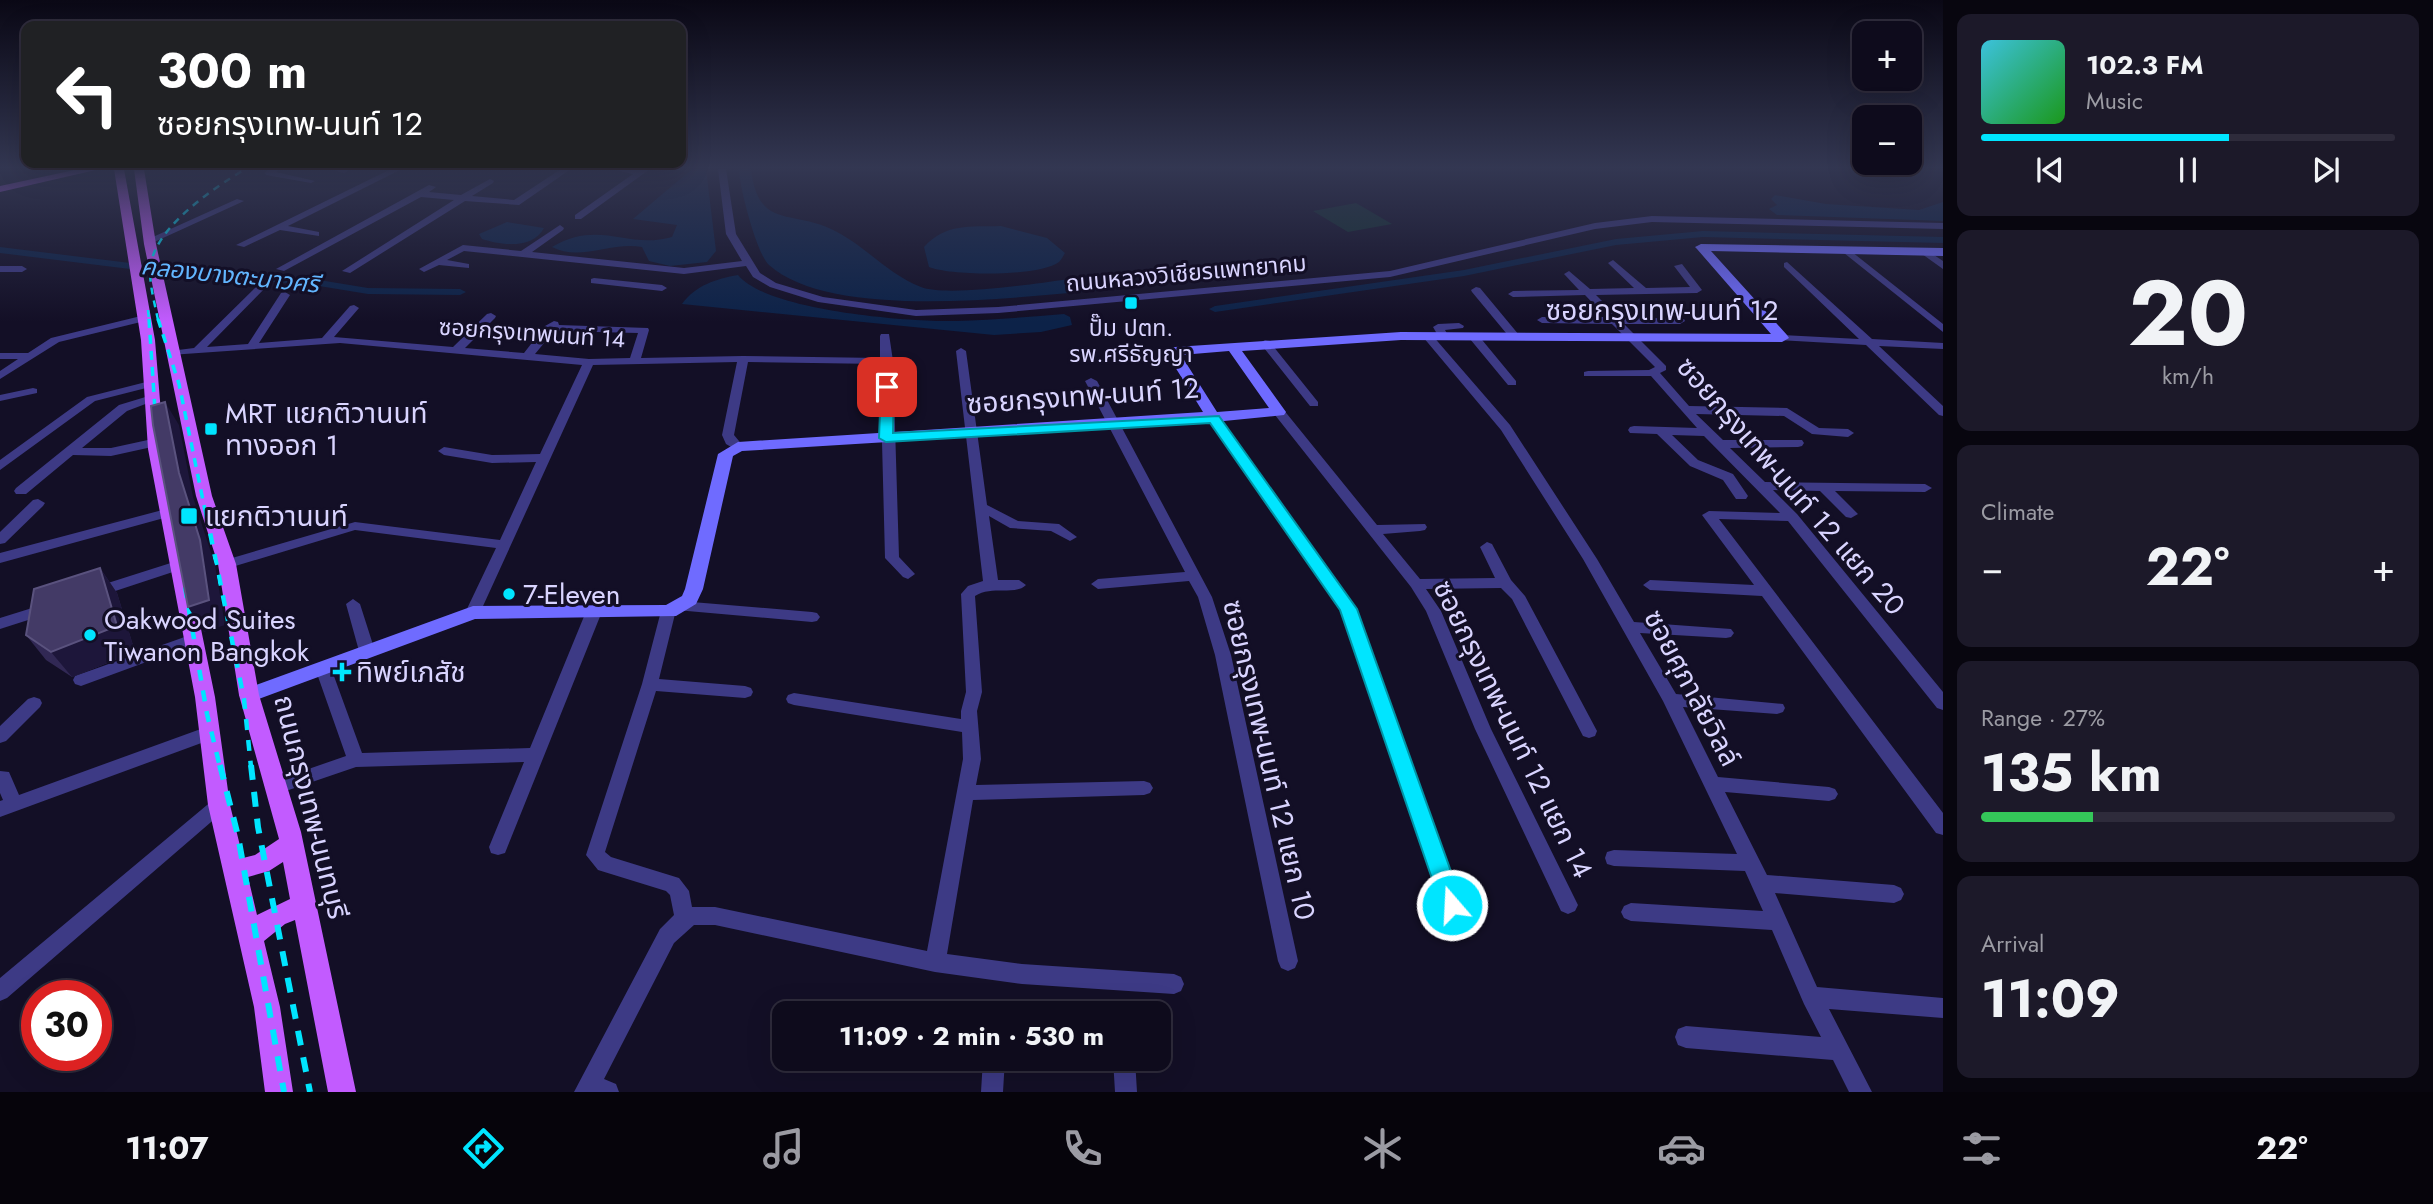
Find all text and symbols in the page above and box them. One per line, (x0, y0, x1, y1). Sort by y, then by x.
map controls (1852, 21, 1922, 175)
button: + (1852, 21, 1922, 91)
text: 300 m (157, 36, 307, 106)
text: 102.3 FM (2086, 46, 2203, 84)
icon: left (42, 49, 133, 140)
text: Music (2086, 84, 2143, 118)
text: ซอยกรุงเทพ-นนท์ 12 (157, 101, 423, 147)
button: − (1852, 105, 1922, 175)
icon: previous (2031, 151, 2069, 189)
icon: pause (2169, 151, 2207, 189)
icon: next (2307, 151, 2345, 189)
street label: ถนนหลวงวิเชียรแพทยาคม (1064, 246, 1308, 300)
water label: คลองบางตะนาวศรี (139, 248, 325, 302)
text: 20 (2128, 248, 2248, 379)
street label: ซอยกรุงเทพ-นนท์ 12 (1546, 290, 1778, 331)
marker: ปั๊ม ปตท. รพ.ศรีธัญญา (1123, 295, 1139, 311)
street label: ซอยกรุงเทพนนท์ 14 (438, 310, 626, 356)
place label: ปั๊ม ปตท. รพ.ศรีธัญญา (1069, 311, 1193, 371)
street label: ซอยกรุงเทพ-นนท์ 12 แยก 20 (1667, 348, 1915, 624)
pin (857, 357, 917, 417)
text: km/h (2162, 359, 2214, 393)
street label: ซอยกรุงเทพ-นนท์ 12 (965, 367, 1201, 425)
icon: arrive (868, 368, 906, 406)
place label: MRT แยกติวานนท์ ทางออก 1 (225, 393, 428, 466)
marker: MRT แยกติวานนท์ ทางออก 1 (203, 421, 219, 437)
text: Climate (1981, 495, 2054, 529)
place label: แยกติวานนท์ (205, 496, 348, 537)
marker: แยกติวานนท์ (179, 506, 199, 526)
text: 22° (2146, 529, 2229, 605)
text: − (1981, 540, 2003, 595)
text: + (2372, 540, 2395, 595)
street label: ซอยกรุงเทพ-นนท์ 12 แยก 14 (1423, 573, 1603, 885)
place label: 7-Eleven (523, 574, 620, 615)
marker: 7-Eleven (501, 586, 517, 602)
street label: ซอยกรุงเทพ-นนท์ 12 แยก 10 (1212, 596, 1326, 924)
place label: Oakwood Suites Tiwanon Bangkok (104, 599, 310, 672)
street label: ซอยศุภาลัยวิลล์ (1633, 602, 1751, 774)
marker: Oakwood Suites Tiwanon Bangkok (82, 627, 98, 643)
place label: ทิพย์เภสัช (356, 652, 466, 693)
marker: ทิพย์เภสัช (334, 664, 350, 680)
street label: ถนนกรุงเทพ-นนทบุรี (263, 691, 359, 923)
text: Range · 27% (1981, 701, 2105, 735)
text: 135 km (1981, 735, 2162, 811)
position arrow (1415, 868, 1489, 942)
text: Arrival (1981, 927, 2044, 961)
text: 11:09 (1981, 961, 2120, 1037)
speed limit sign: 30 (21, 980, 112, 1071)
text: 11:09 · 2 min · 530 m (839, 1017, 1104, 1055)
icon: directions (459, 1124, 508, 1173)
icon: music (759, 1124, 808, 1173)
icon: phone (1058, 1124, 1107, 1173)
icon: climate (1358, 1124, 1407, 1173)
icon: car (1657, 1124, 1706, 1173)
icon: filters (1957, 1124, 2006, 1173)
text: 11:07 (125, 1125, 209, 1171)
text: 22° (2256, 1125, 2308, 1171)

